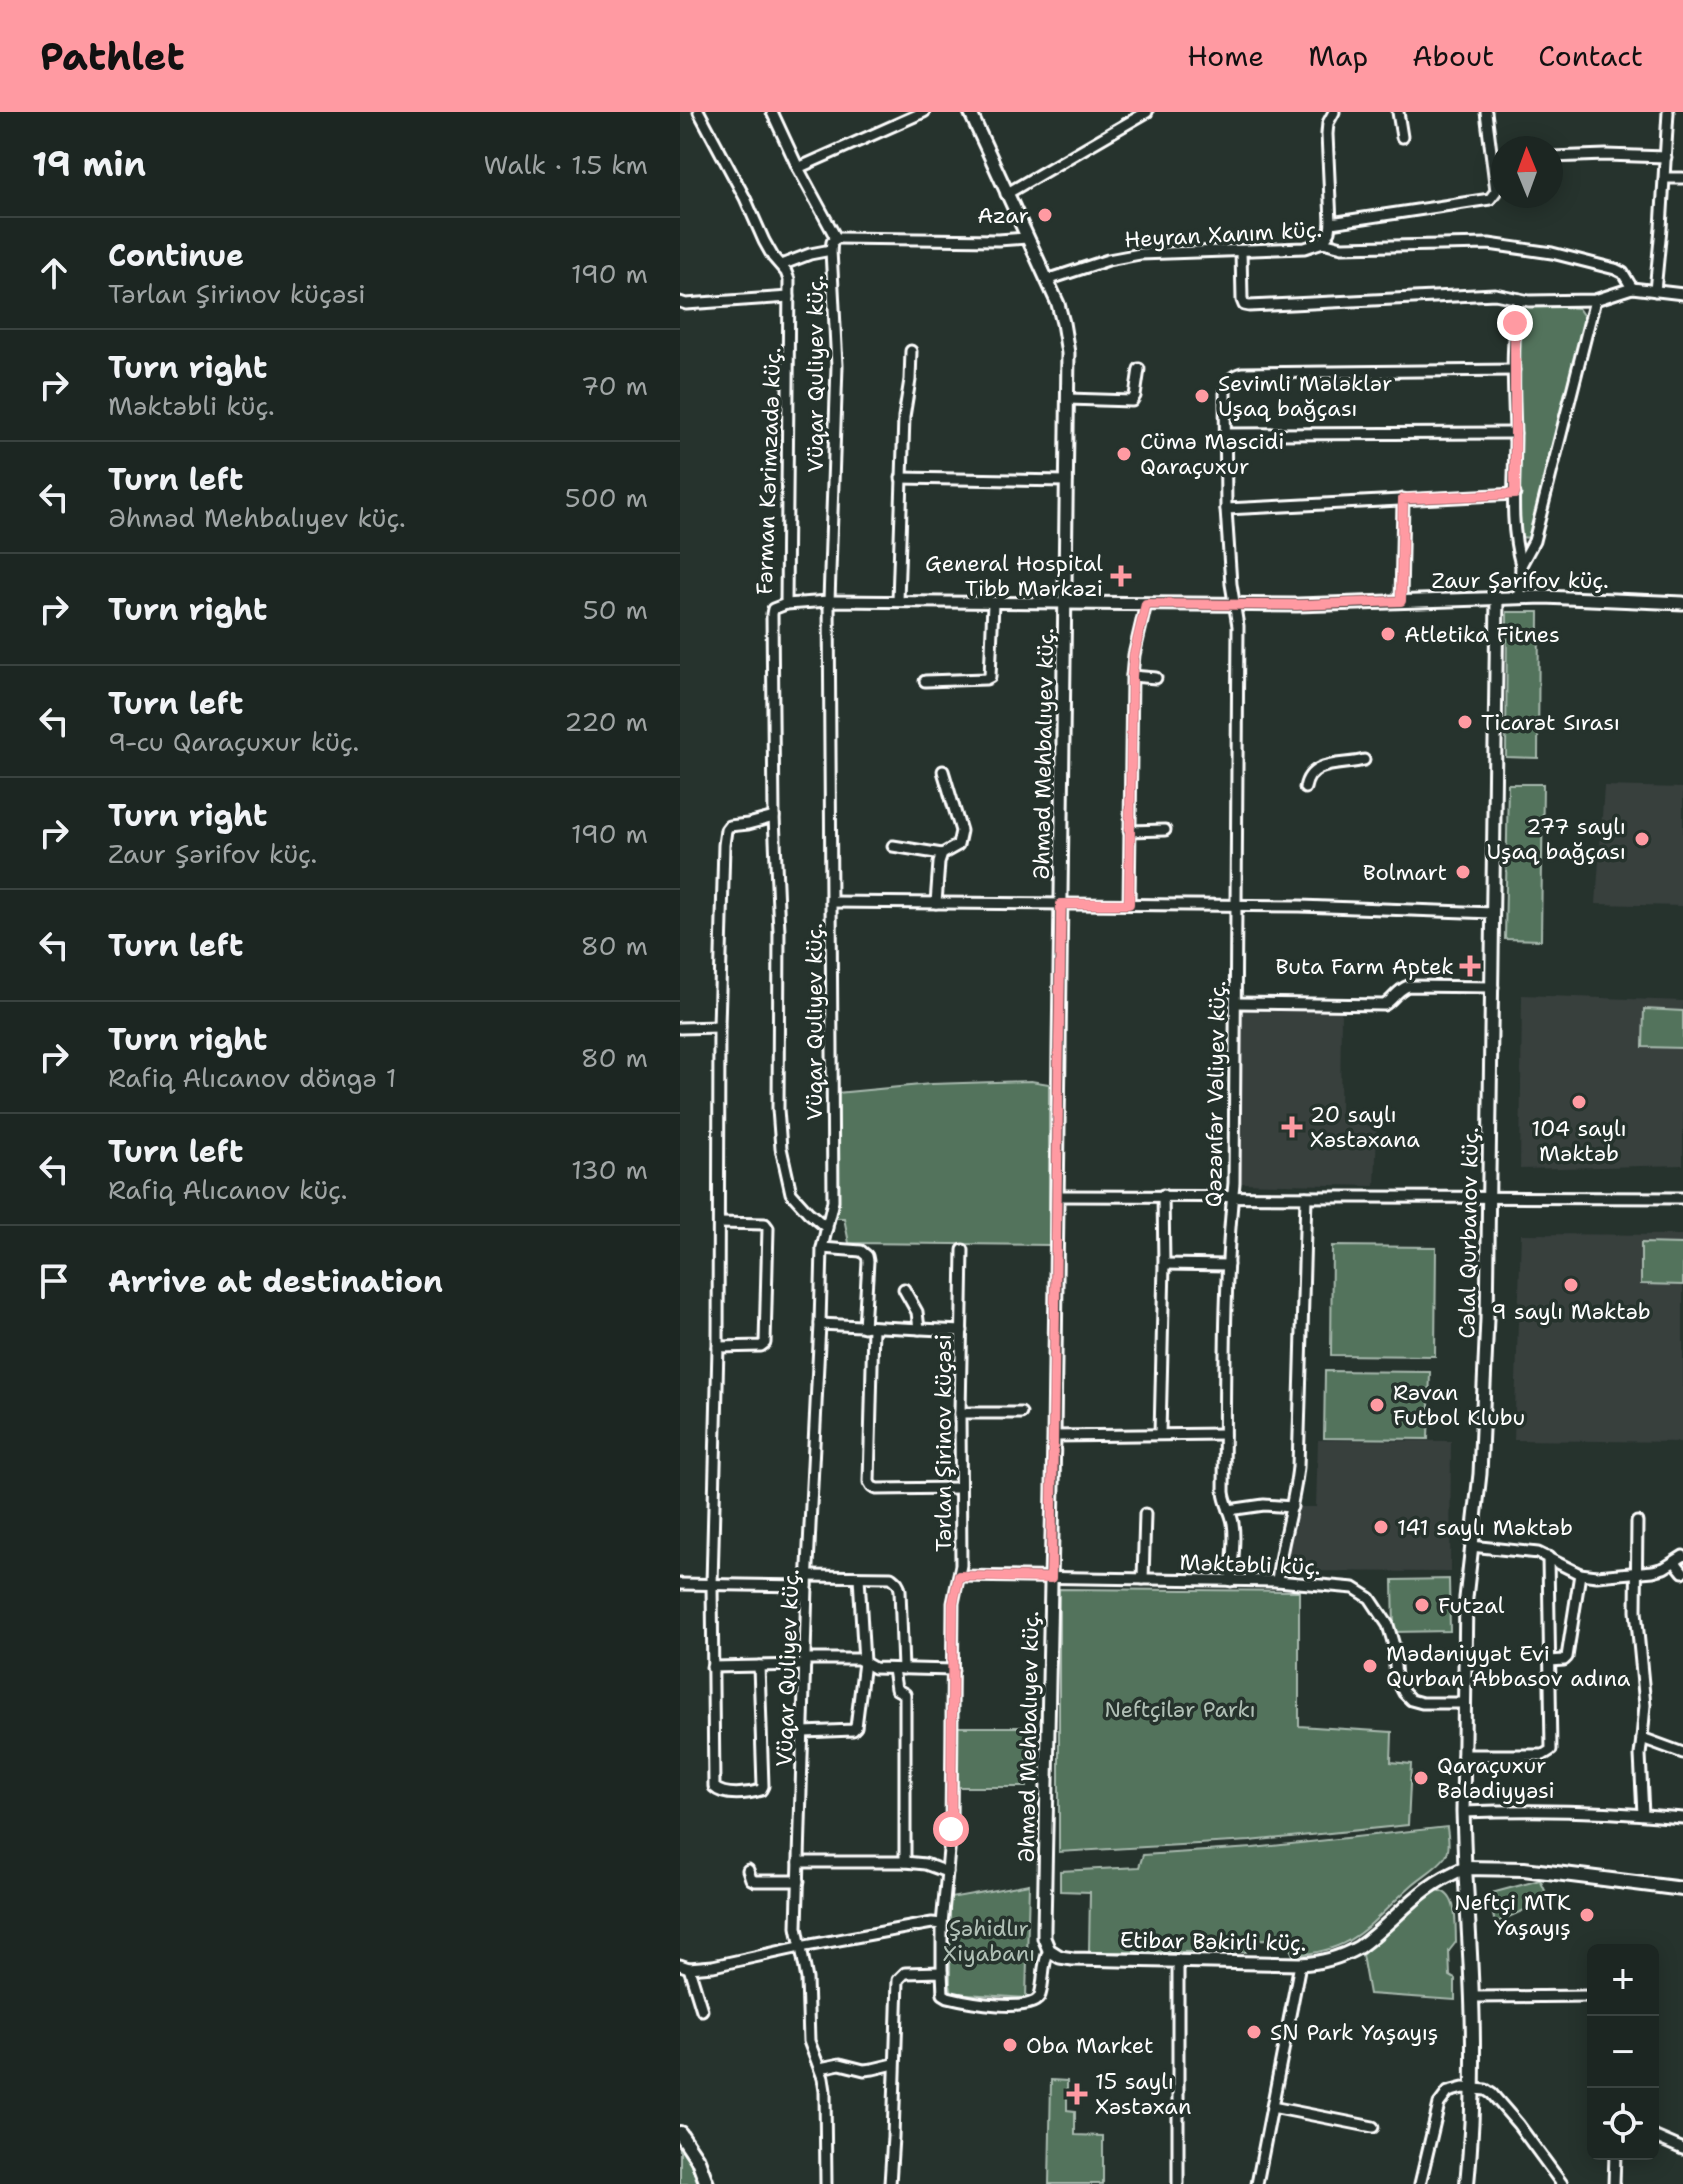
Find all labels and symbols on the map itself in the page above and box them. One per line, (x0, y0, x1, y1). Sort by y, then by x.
north arrow (1491, 136, 1563, 208)
place label: Azar (977, 201, 1029, 230)
marker: Azar (1036, 206, 1054, 224)
street label: Heyran Xanım küç. (1124, 215, 1323, 254)
street label: Vüqar Quliyev küç. (801, 275, 830, 473)
route end (1497, 305, 1533, 341)
street label: Fərman Kərimzadə küç. (750, 347, 787, 595)
place label: Sevimli Mələklər Uşaq bağçası (1218, 369, 1392, 423)
marker: Sevimli Mələklər Uşaq bağçası (1193, 387, 1211, 405)
place label: Cümə Məscidi Qaraçuxur (1140, 427, 1285, 481)
marker: Cümə Məscidi Qaraçuxur (1115, 445, 1133, 463)
place label: General Hospital Tibb Mərkəzi (925, 549, 1103, 603)
marker: General Hospital Tibb Mərkəzi (1110, 565, 1132, 587)
street label: Zaur Şərifov küç. (1431, 566, 1609, 595)
place label: Atletika Fitnes (1404, 620, 1560, 649)
marker: Atletika Fitnes (1379, 625, 1397, 643)
street label: Əhməd Mehbalıyev küç. (1027, 628, 1060, 880)
place label: Ticarət Sırası (1481, 708, 1620, 737)
marker: Ticarət Sırası (1456, 713, 1474, 731)
place label: 277 saylı Uşaq bağçası (1486, 812, 1626, 866)
marker: 277 saylı Uşaq bağçası (1633, 830, 1651, 848)
place label: Bolmart (1363, 858, 1447, 887)
marker: Bolmart (1454, 863, 1472, 881)
street label: Vüqar Quliyev küç. (800, 923, 829, 1121)
place label: Buta Farm Aptek (1275, 952, 1454, 981)
marker: Buta Farm Aptek (1461, 957, 1479, 975)
street label: Qəzənfər Vəliyev küç. (1199, 980, 1232, 1208)
marker: 104 saylı Məktəb (1570, 1093, 1588, 1111)
place label: 20 saylı Xəstəxana (1310, 1100, 1420, 1154)
place label: 104 saylı Məktəb (1531, 1114, 1627, 1168)
marker: 20 saylı Xəstəxana (1281, 1116, 1303, 1138)
street label: Cəlal Qurbanov küç. (1452, 1127, 1485, 1339)
marker: 9 saylı Məktəb (1562, 1276, 1580, 1294)
place label: 9 saylı Məktəb (1491, 1297, 1651, 1326)
street label: Tərlan Şirinov küçəsi (929, 1334, 958, 1552)
place label: Rəvan Futbol Klubu (1393, 1378, 1525, 1432)
marker: Rəvan Futbol Klubu (1368, 1396, 1386, 1414)
place label: 141 saylı Məktəb (1397, 1513, 1573, 1542)
marker: 141 saylı Məktəb (1372, 1518, 1390, 1536)
street label: Məktəbli küç. (1179, 1548, 1321, 1581)
street label: Vüqar Quliyev küç. (770, 1569, 805, 1767)
place label: Futzal (1438, 1591, 1505, 1620)
marker: Futzal (1413, 1596, 1431, 1614)
street label: Əhməd Mehbalıyev küç. (1012, 1611, 1045, 1863)
place label: Mədəniyyət Evi Qurban Abbasov adına (1386, 1639, 1631, 1693)
marker: Mədəniyyət Evi Qurban Abbasov adına (1361, 1657, 1379, 1675)
park label: Neftçilər Parkı (1104, 1695, 1256, 1724)
place label: Qaraçuxur Bələdiyyəsi (1437, 1751, 1555, 1805)
marker: Qaraçuxur Bələdiyyəsi (1412, 1769, 1430, 1787)
route start (933, 1811, 969, 1847)
place label: Neftçi MTK Yaşayış (1454, 1888, 1571, 1942)
marker: Neftçi MTK Yaşayış (1578, 1906, 1596, 1924)
park label: Şəhidlır Xiyabanı (943, 1914, 1035, 1968)
street label: Etibar Bəkirli küç. (1120, 1925, 1306, 1958)
place label: SN Park Yaşayış (1270, 2018, 1439, 2047)
marker: SN Park Yaşayış (1245, 2023, 1263, 2041)
place label: Oba Market (1026, 2031, 1154, 2060)
marker: Oba Market (1001, 2036, 1019, 2054)
place label: 15 saylı Xəstəxan (1095, 2067, 1191, 2121)
marker: 15 saylı Xəstəxan (1066, 2083, 1088, 2105)

